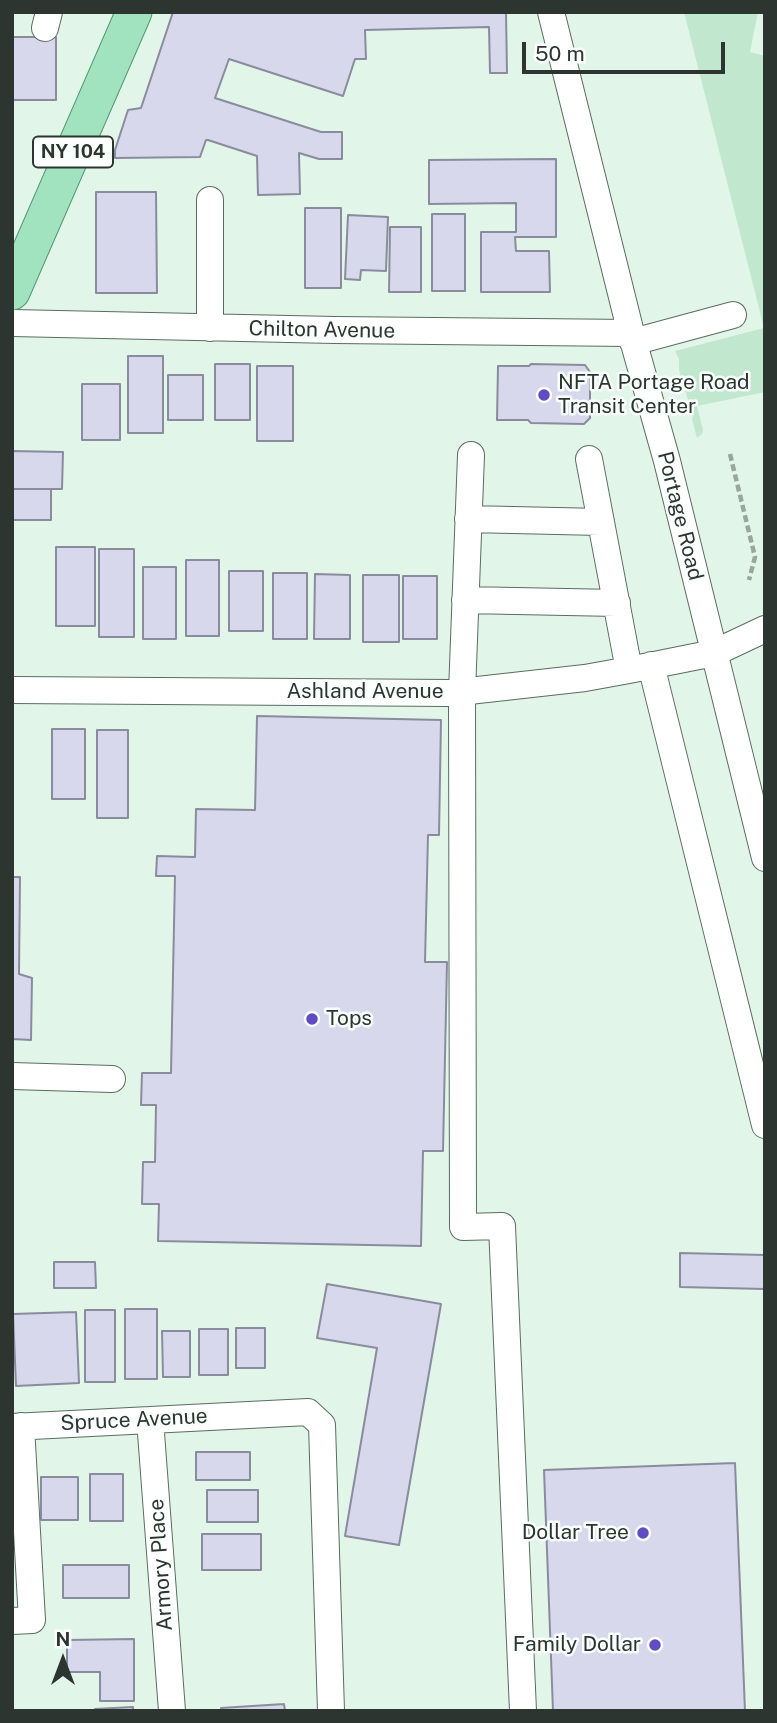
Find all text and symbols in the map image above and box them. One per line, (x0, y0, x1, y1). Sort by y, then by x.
scale bar (525, 28, 728, 72)
text: 50 m (535, 41, 585, 66)
road number: NY 104 (33, 136, 113, 168)
street label: Chilton Avenue (249, 316, 395, 344)
place label: NFTA Portage Road Transit Center (558, 370, 750, 420)
marker: NFTA Portage Road Transit Center (536, 387, 552, 403)
street label: Portage Road (652, 449, 708, 583)
street label: Ashland Avenue (286, 679, 444, 705)
place label: Tops (326, 1006, 372, 1032)
marker: Tops (304, 1011, 320, 1027)
street label: Spruce Avenue (60, 1404, 208, 1436)
street label: Armory Place (144, 1498, 178, 1632)
place label: Dollar Tree (522, 1520, 629, 1546)
marker: Dollar Tree (635, 1525, 651, 1541)
north arrow (28, 1625, 98, 1695)
text: N (56, 1628, 70, 1650)
place label: Family Dollar (513, 1632, 641, 1658)
marker: Family Dollar (647, 1637, 663, 1653)

